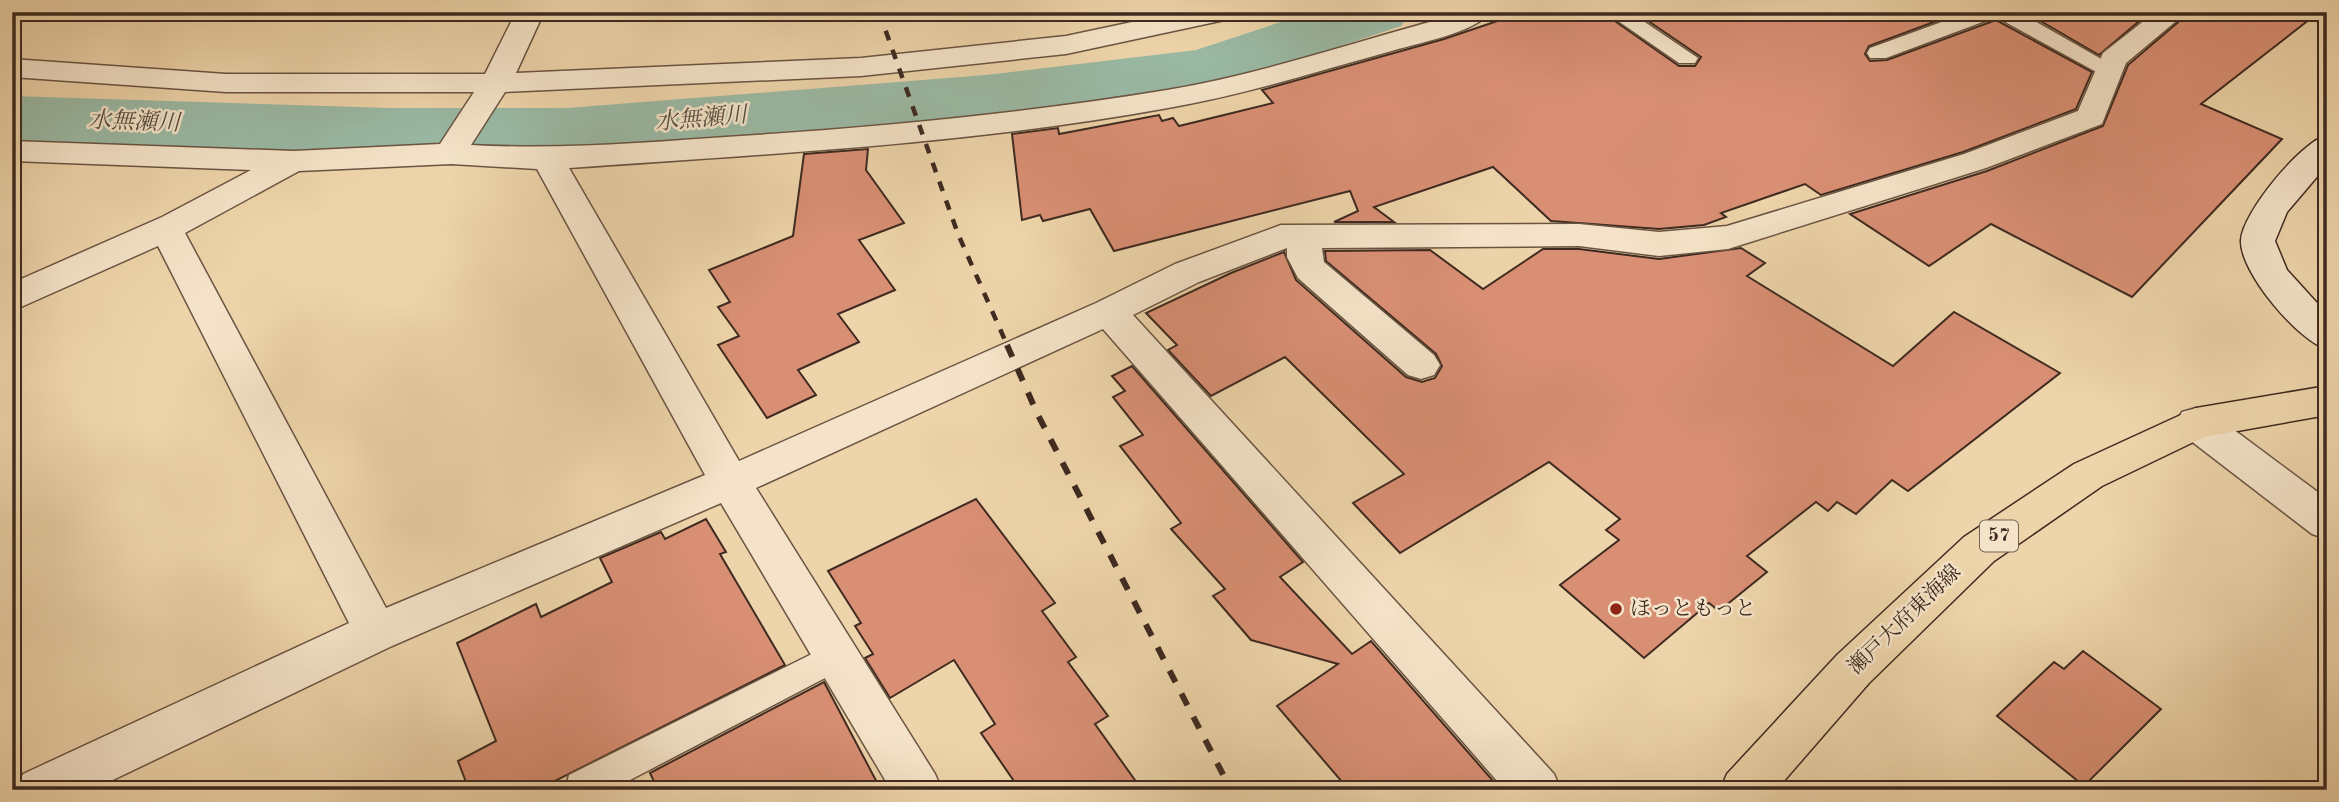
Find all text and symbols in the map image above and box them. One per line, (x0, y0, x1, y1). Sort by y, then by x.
water label: 水無瀬川 (654, 101, 751, 134)
water label: 水無瀬川 (88, 107, 183, 135)
road number: 57 (1980, 520, 2018, 552)
street label: 瀬戸大府東海線 (1843, 560, 1965, 679)
place label: ほっともっと (1630, 598, 1756, 620)
marker: ほっともっと (1608, 601, 1624, 617)

